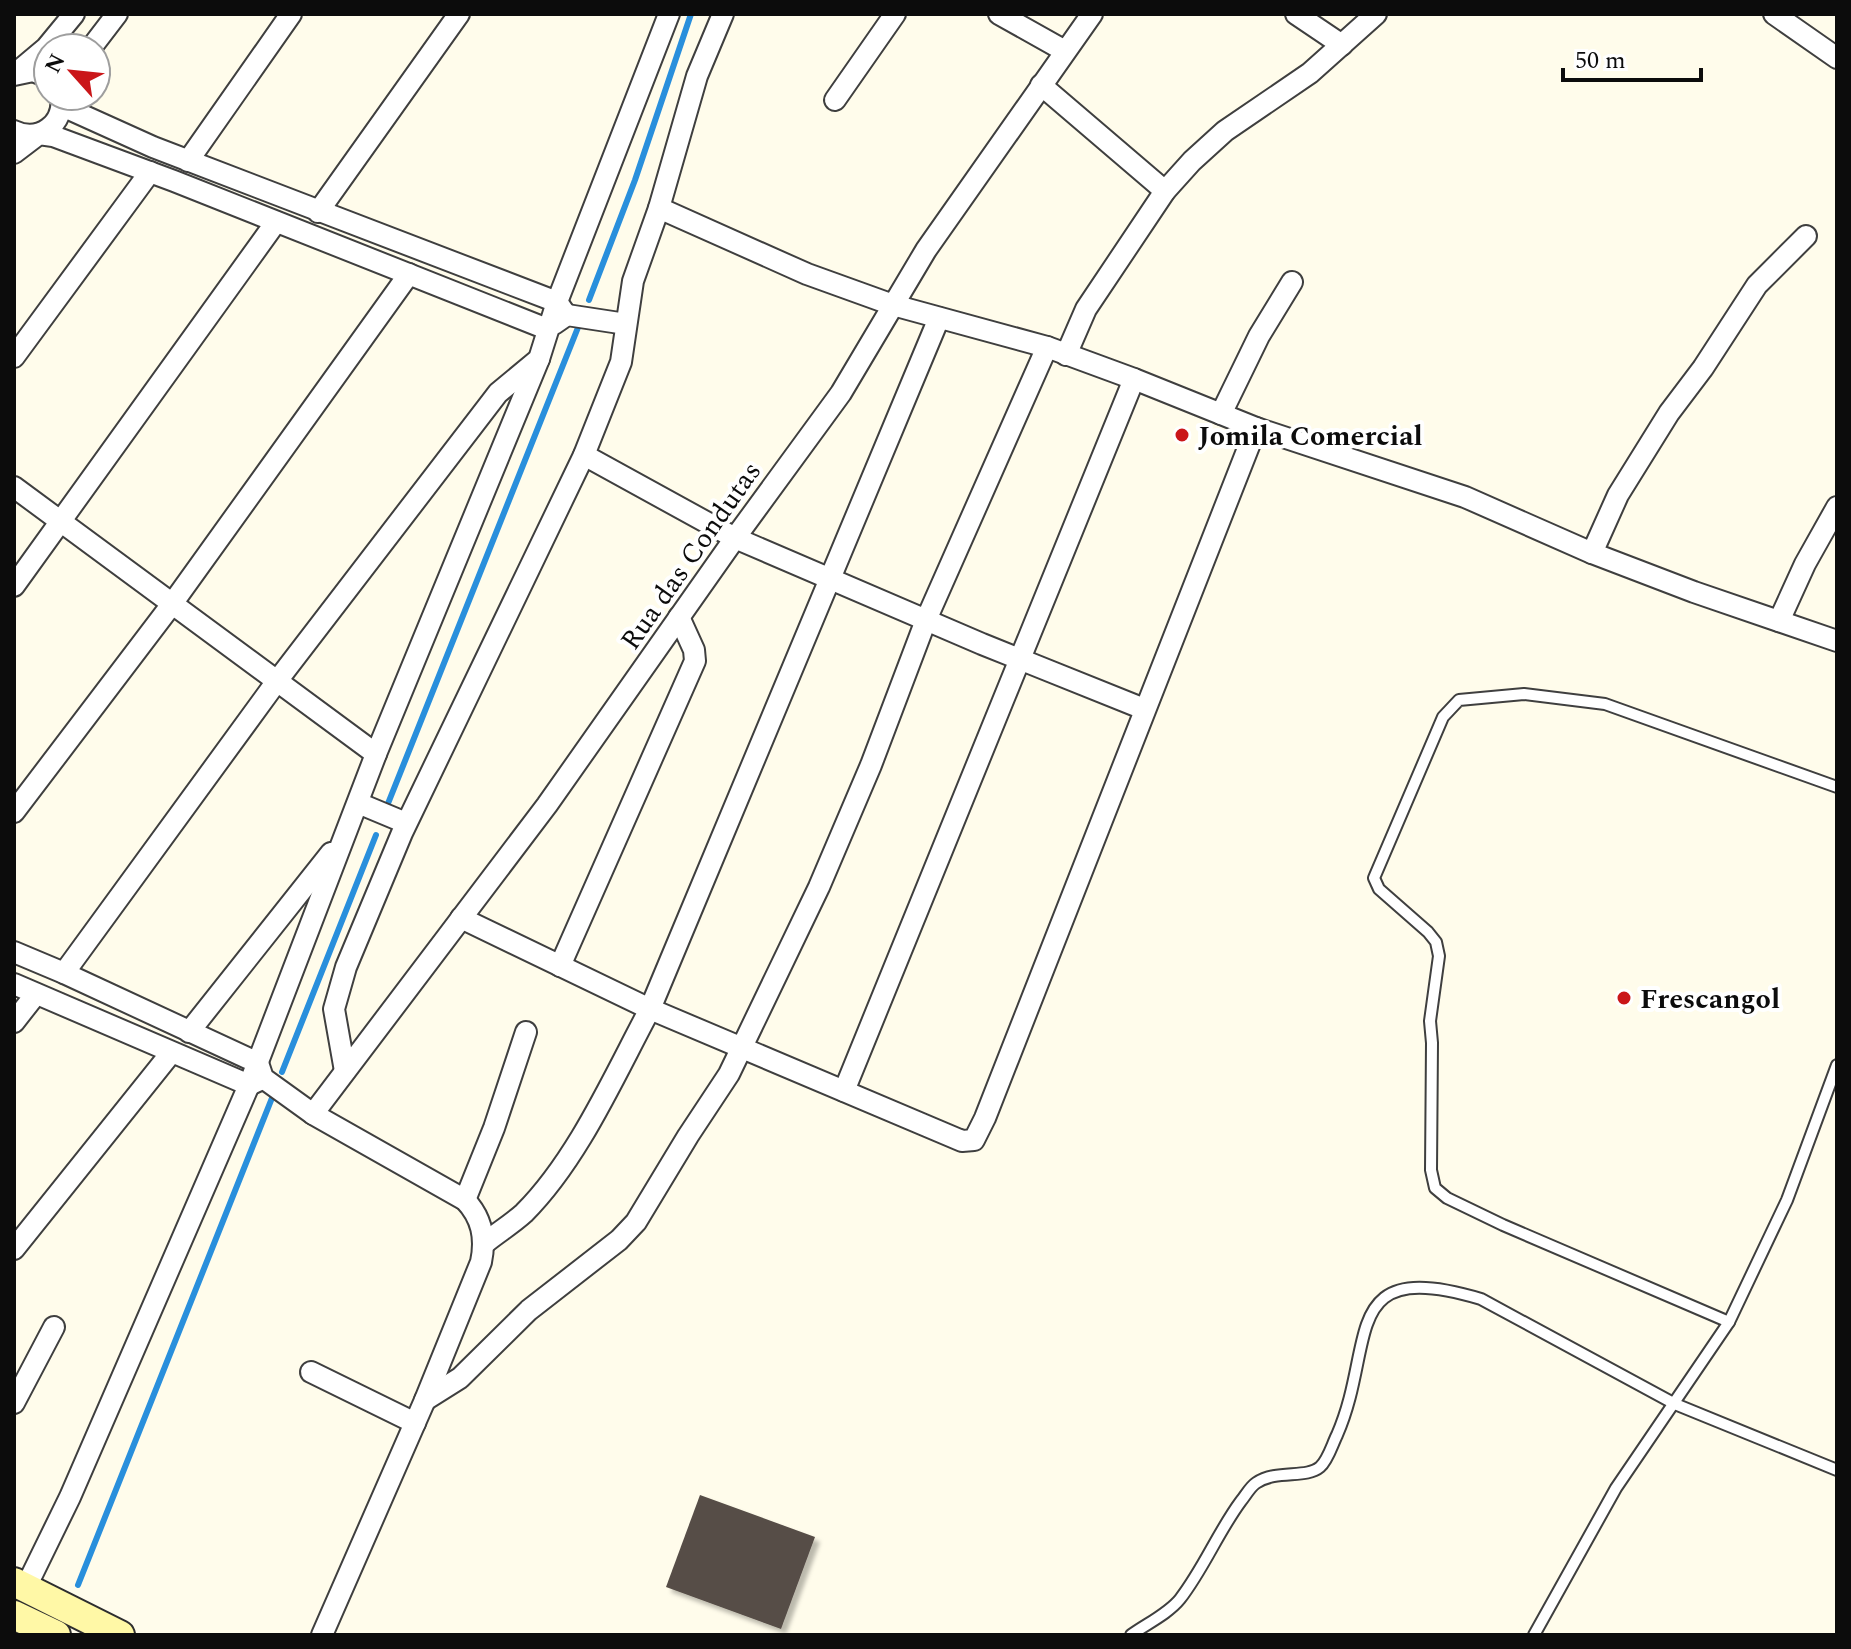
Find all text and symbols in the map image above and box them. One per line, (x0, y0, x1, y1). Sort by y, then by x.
north arrow (32, 32, 112, 112)
scale bar (1563, 32, 1701, 82)
text: 50 m (1575, 43, 1626, 79)
text: N (37, 48, 74, 79)
place label: Jomila Comercial (1198, 415, 1423, 458)
marker: Jomila Comercial (1173, 426, 1191, 444)
street label: Rua das Condutas (610, 453, 773, 659)
place label: Frescangol (1640, 978, 1780, 1021)
marker: Frescangol (1615, 989, 1633, 1007)

